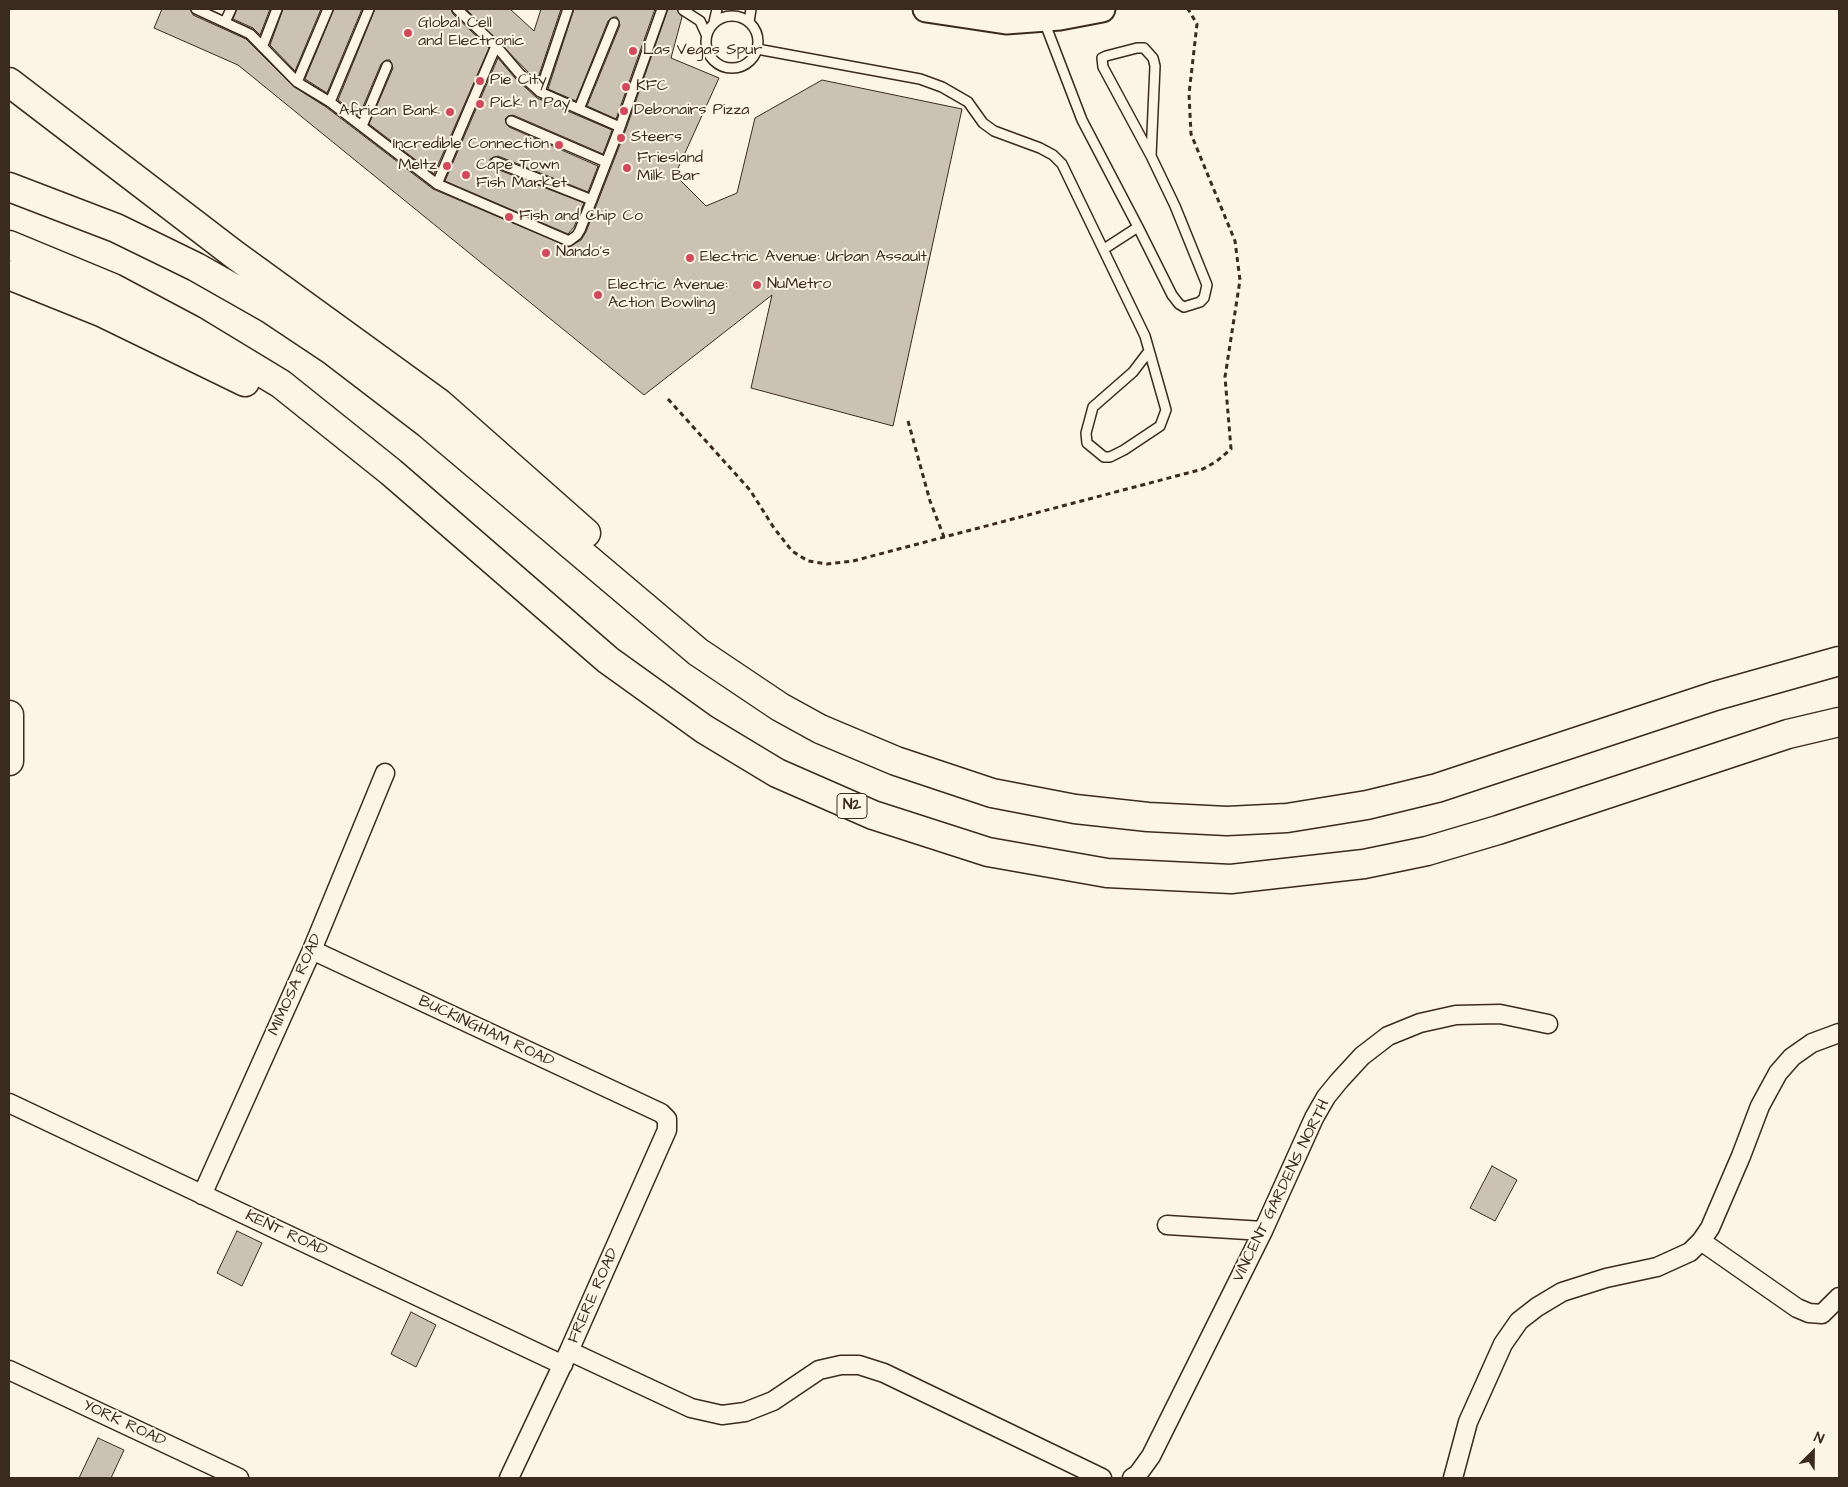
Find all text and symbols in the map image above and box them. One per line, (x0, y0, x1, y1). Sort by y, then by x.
place label: Global Cell and Electronic (418, 14, 524, 52)
marker: Global Cell and Electronic (402, 27, 414, 39)
place label: Las Vegas Spur (643, 41, 762, 61)
marker: Las Vegas Spur (627, 45, 639, 57)
place label: Pie City (490, 71, 547, 91)
marker: Pie City (474, 75, 486, 87)
place label: KFC (636, 77, 668, 97)
marker: KFC (620, 81, 632, 93)
place label: Pick n Pay (490, 94, 571, 114)
marker: Pick n Pay (474, 98, 486, 110)
place label: Debonairs Pizza (634, 101, 749, 121)
place label: African Bank (339, 102, 440, 122)
marker: Debonairs Pizza (618, 105, 630, 117)
marker: African Bank (444, 106, 456, 118)
place label: Steers (631, 128, 682, 148)
marker: Steers (615, 132, 627, 144)
place label: Incredible Connection (393, 135, 549, 155)
marker: Incredible Connection (553, 139, 565, 151)
place label: Friesland Milk Bar (637, 149, 703, 187)
place label: Meltz (398, 156, 437, 176)
place label: Cape Town Fish Market (476, 156, 567, 194)
marker: Meltz (441, 160, 453, 172)
marker: Friesland Milk Bar (621, 162, 633, 174)
marker: Cape Town Fish Market (460, 169, 472, 181)
place label: Fish and Chip Co (519, 207, 643, 227)
marker: Fish and Chip Co (503, 211, 515, 223)
place label: Nando's (556, 243, 610, 263)
marker: Nando's (540, 247, 552, 259)
place label: Electric Avenue: Urban Assault (700, 248, 927, 268)
marker: Electric Avenue: Urban Assault (684, 252, 696, 264)
place label: NuMetro (767, 275, 831, 295)
place label: Electric Avenue: Action Bowling (608, 276, 728, 314)
marker: NuMetro (751, 279, 763, 291)
marker: Electric Avenue: Action Bowling (592, 289, 604, 301)
road number: N2 (837, 794, 867, 818)
street label: MIMOSA ROAD (265, 931, 327, 1039)
street label: BUCKINGHAM ROAD (415, 992, 557, 1072)
street label: VINCENT GARDENS NORTH (1229, 1097, 1335, 1285)
street label: KENT ROAD (242, 1207, 330, 1261)
street label: FRERE ROAD (564, 1246, 624, 1346)
street label: YORK ROAD (79, 1396, 169, 1452)
north arrow (1788, 1427, 1838, 1477)
text: N (1811, 1427, 1827, 1449)

